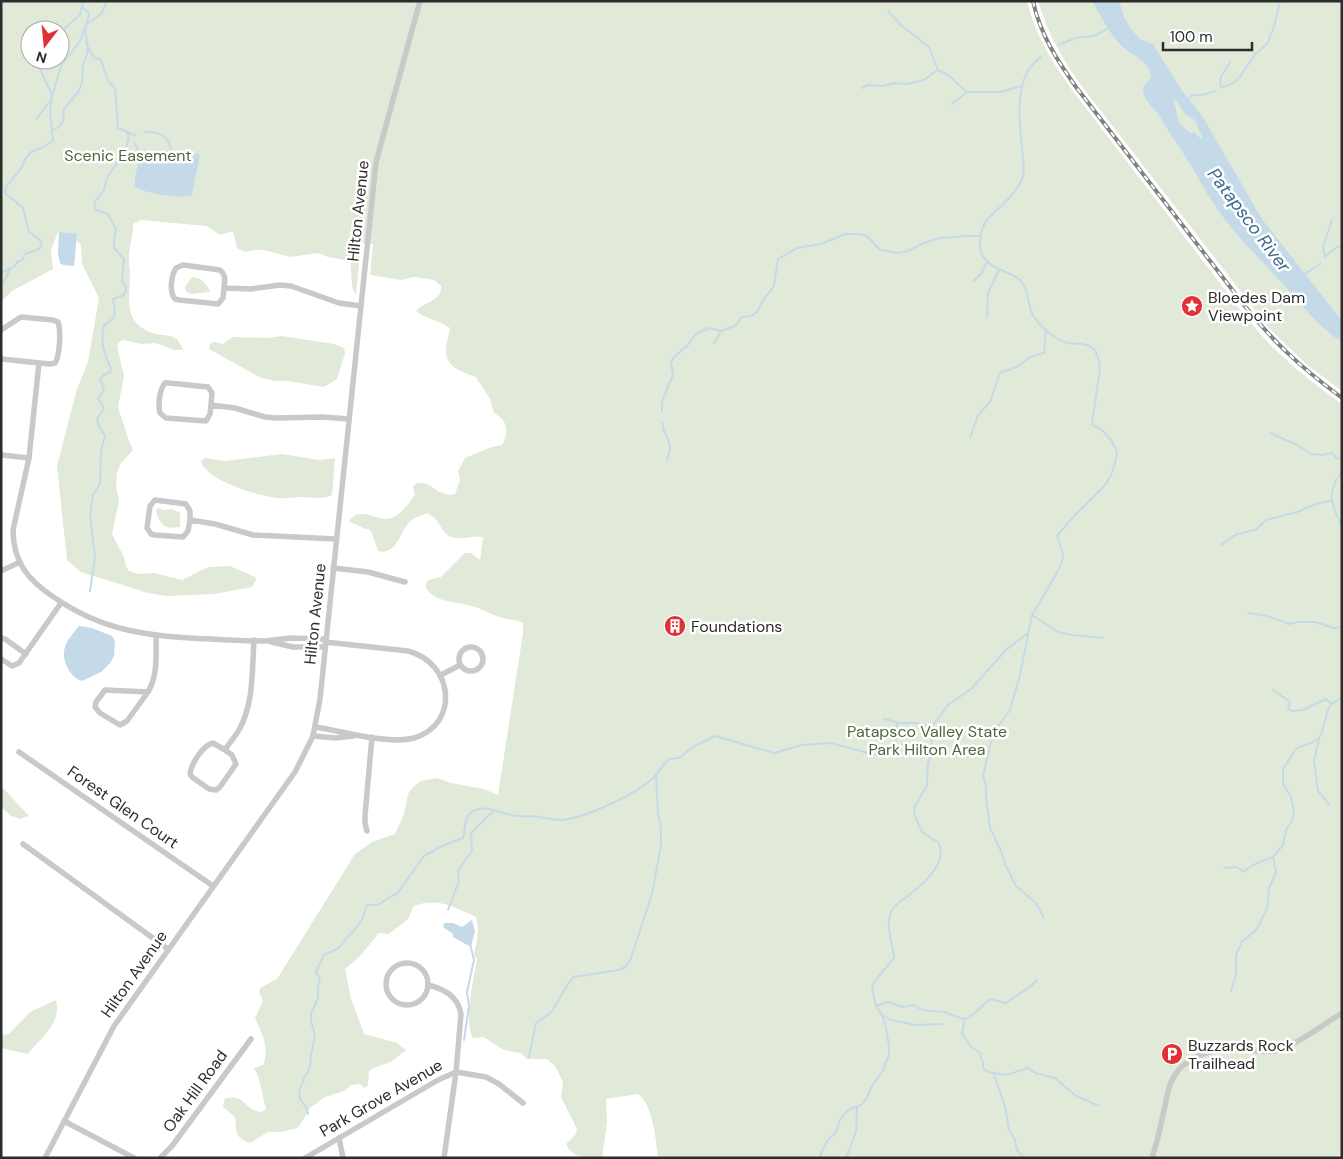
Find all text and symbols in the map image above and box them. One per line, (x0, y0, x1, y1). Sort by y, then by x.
north arrow (20, 20, 70, 70)
scale bar (1163, 20, 1252, 52)
text: 100 m (1170, 27, 1213, 47)
text: N (34, 47, 49, 68)
park label: Scenic Easement (64, 145, 192, 166)
street label: Hilton Avenue (342, 159, 374, 263)
water label: Patapsco River (1202, 163, 1297, 278)
place label: Bloedes Dam Viewpoint (1208, 287, 1305, 326)
place icon: Bloedes Dam Viewpoint (1180, 294, 1204, 318)
street label: Hilton Avenue (299, 562, 331, 666)
building icon: Foundations (663, 614, 687, 638)
place label: Foundations (691, 616, 782, 637)
park label: Patapsco Valley State Park Hilton Area (847, 721, 1007, 760)
street label: Forest Glen Court (63, 761, 183, 853)
street label: Hilton Avenue (96, 926, 172, 1022)
place label: Buzzards Rock Trailhead (1188, 1035, 1294, 1074)
parking icon: Buzzards Rock Trailhead (1160, 1042, 1184, 1066)
street label: Oak Hill Road (158, 1046, 232, 1136)
street label: Park Grove Avenue (316, 1054, 446, 1142)

